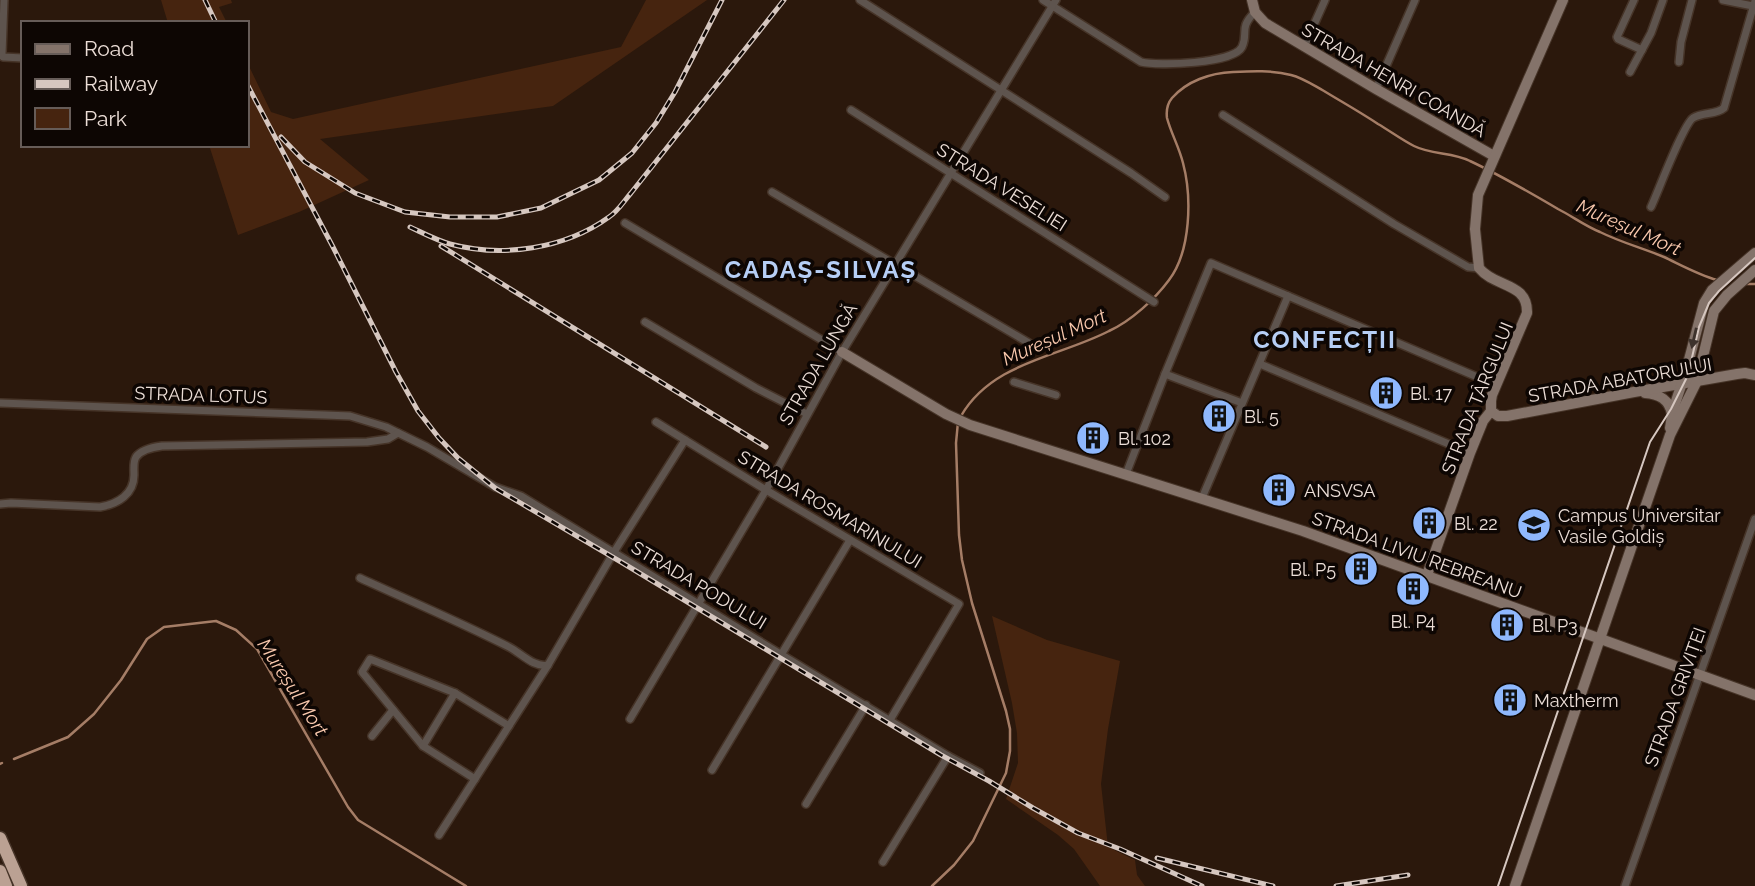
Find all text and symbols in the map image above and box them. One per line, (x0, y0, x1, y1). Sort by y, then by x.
street label: STRADA HENRI COANDĂ (1298, 18, 1490, 141)
legend (21, 21, 248, 147)
text: Road (84, 36, 134, 61)
text: Railway (84, 71, 158, 96)
text: Park (84, 106, 127, 131)
street label: STRADA VESELIEI (933, 139, 1071, 235)
water label: Mureșul Mort (1574, 194, 1685, 260)
district label: CADAȘ-SILVAȘ (725, 255, 917, 284)
street label: STRADA LUNGĂ (774, 299, 861, 429)
water label: Mureșul Mort (999, 304, 1110, 370)
street label: STRADA TÂRGULUI (1436, 319, 1517, 477)
district label: CONFECȚII (1253, 325, 1397, 354)
one-way arrow (1688, 327, 1699, 349)
street label: STRADA ABATORULUI (1527, 354, 1713, 406)
building icon: Bl. 17 (1367, 374, 1405, 412)
street label: STRADA LOTUS (134, 382, 268, 408)
place label: Bl. 17 (1410, 383, 1452, 404)
building icon: Bl. 5 (1200, 397, 1238, 435)
place label: Bl. 5 (1244, 406, 1279, 427)
building icon: Bl. 102 (1074, 419, 1112, 457)
place label: Bl. 102 (1118, 428, 1171, 449)
street label: STRADA ROSMARINULUI (734, 446, 926, 572)
building icon: ANSVSA (1260, 471, 1298, 509)
place label: ANSVSA (1304, 480, 1375, 501)
building icon: Bl. 22 (1410, 504, 1448, 542)
place label: Campus Universitar Vasile Goldiș (1558, 505, 1721, 547)
school or university icon: Campus Universitar Vasile Goldiș (1515, 506, 1553, 544)
street label: STRADA LIVIU REBREANU (1309, 507, 1525, 603)
place label: Bl. 22 (1454, 513, 1498, 534)
street label: STRADA PODULUI (628, 536, 770, 634)
building icon: Bl. P5 (1342, 550, 1380, 588)
place label: Bl. P5 (1290, 559, 1336, 580)
building icon: Bl. P4 (1394, 570, 1432, 608)
building icon: Bl. P3 (1488, 606, 1526, 644)
place label: Bl. P4 (1391, 611, 1436, 632)
place label: Bl. P3 (1532, 615, 1578, 636)
street label: STRADA GRIVIȚEI (1640, 625, 1710, 769)
water label: Mureșul Mort (253, 634, 333, 740)
building icon: Maxtherm (1491, 681, 1529, 719)
place label: Maxtherm (1534, 690, 1619, 711)

